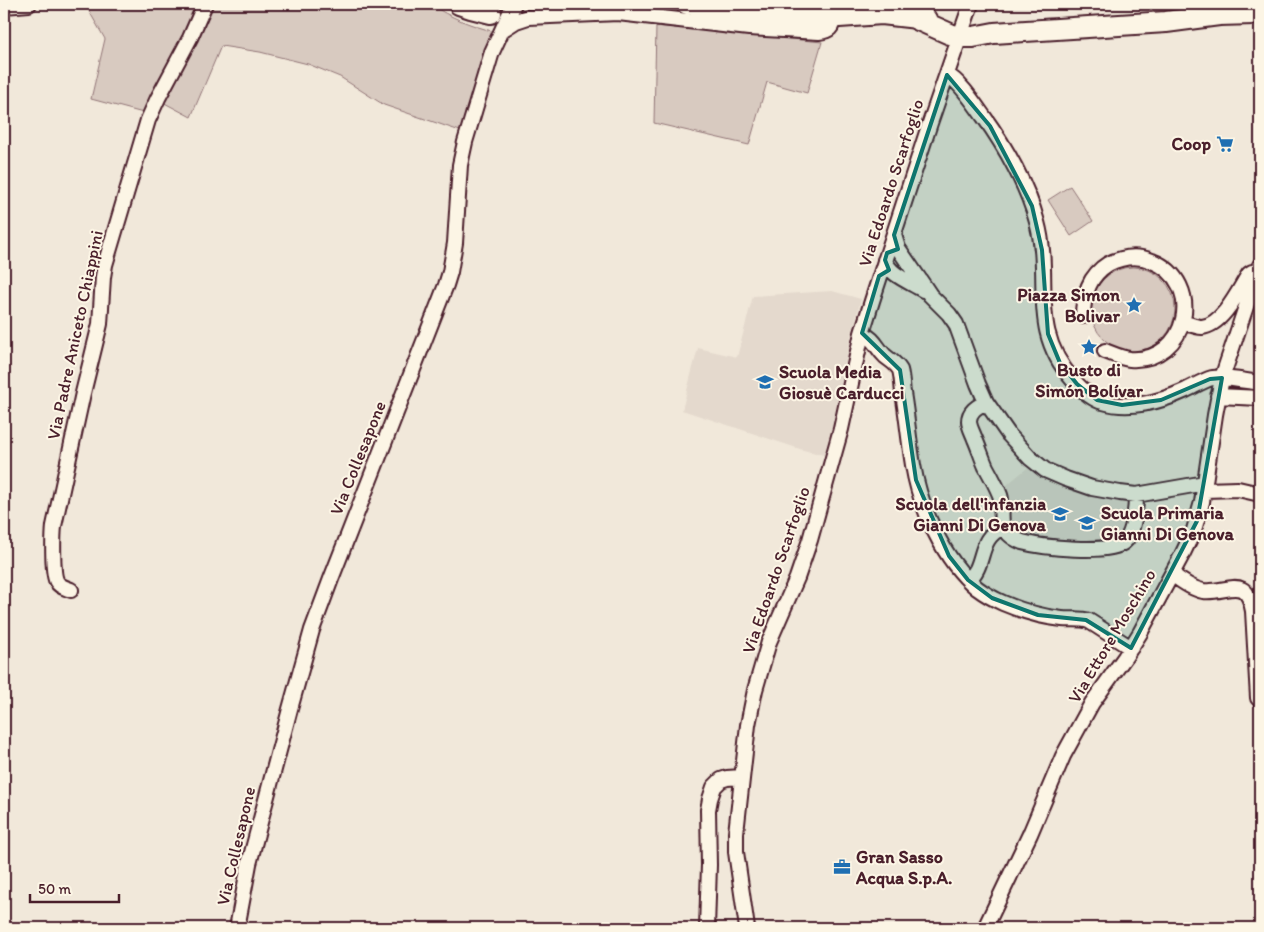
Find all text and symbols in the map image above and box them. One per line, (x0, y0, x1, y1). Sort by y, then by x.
street label: Via Edoardo Scarfoglio (853, 96, 929, 270)
place label: Coop (1172, 133, 1211, 155)
supermarket icon: Coop (1215, 134, 1235, 154)
street label: Via Padre Aniceto Chiappini (42, 228, 108, 442)
place label: Piazza Simon Bolivar (1017, 284, 1121, 327)
place icon: Piazza Simon Bolivar (1124, 295, 1144, 315)
place icon: Busto di Simón Bolívar (1079, 337, 1099, 357)
place label: Busto di Simón Bolívar (1035, 359, 1144, 402)
place label: Scuola Media Giosuè Carducci (779, 361, 904, 404)
school or university icon: Scuola Media Giosuè Carducci (755, 372, 775, 392)
street label: Via Collesapone (325, 398, 391, 518)
street label: Via Edoardo Scarfoglio (737, 484, 815, 656)
place label: Scuola dell'infanzia Gianni Di Genova (896, 493, 1047, 536)
place label: Scuola Primaria Gianni Di Genova (1101, 502, 1234, 545)
school or university icon: Scuola dell'infanzia Gianni Di Genova (1050, 504, 1070, 524)
school or university icon: Scuola Primaria Gianni Di Genova (1077, 513, 1097, 533)
street label: Via Ettore Moschino (1063, 565, 1161, 707)
street label: Via Collesapone (212, 784, 260, 908)
place label: Gran Sasso Acqua S.p.A. (855, 846, 952, 889)
office icon: Gran Sasso Acqua S.p.A. (832, 857, 852, 877)
scale bar (30, 872, 119, 904)
text: 50 m (38, 880, 71, 898)

